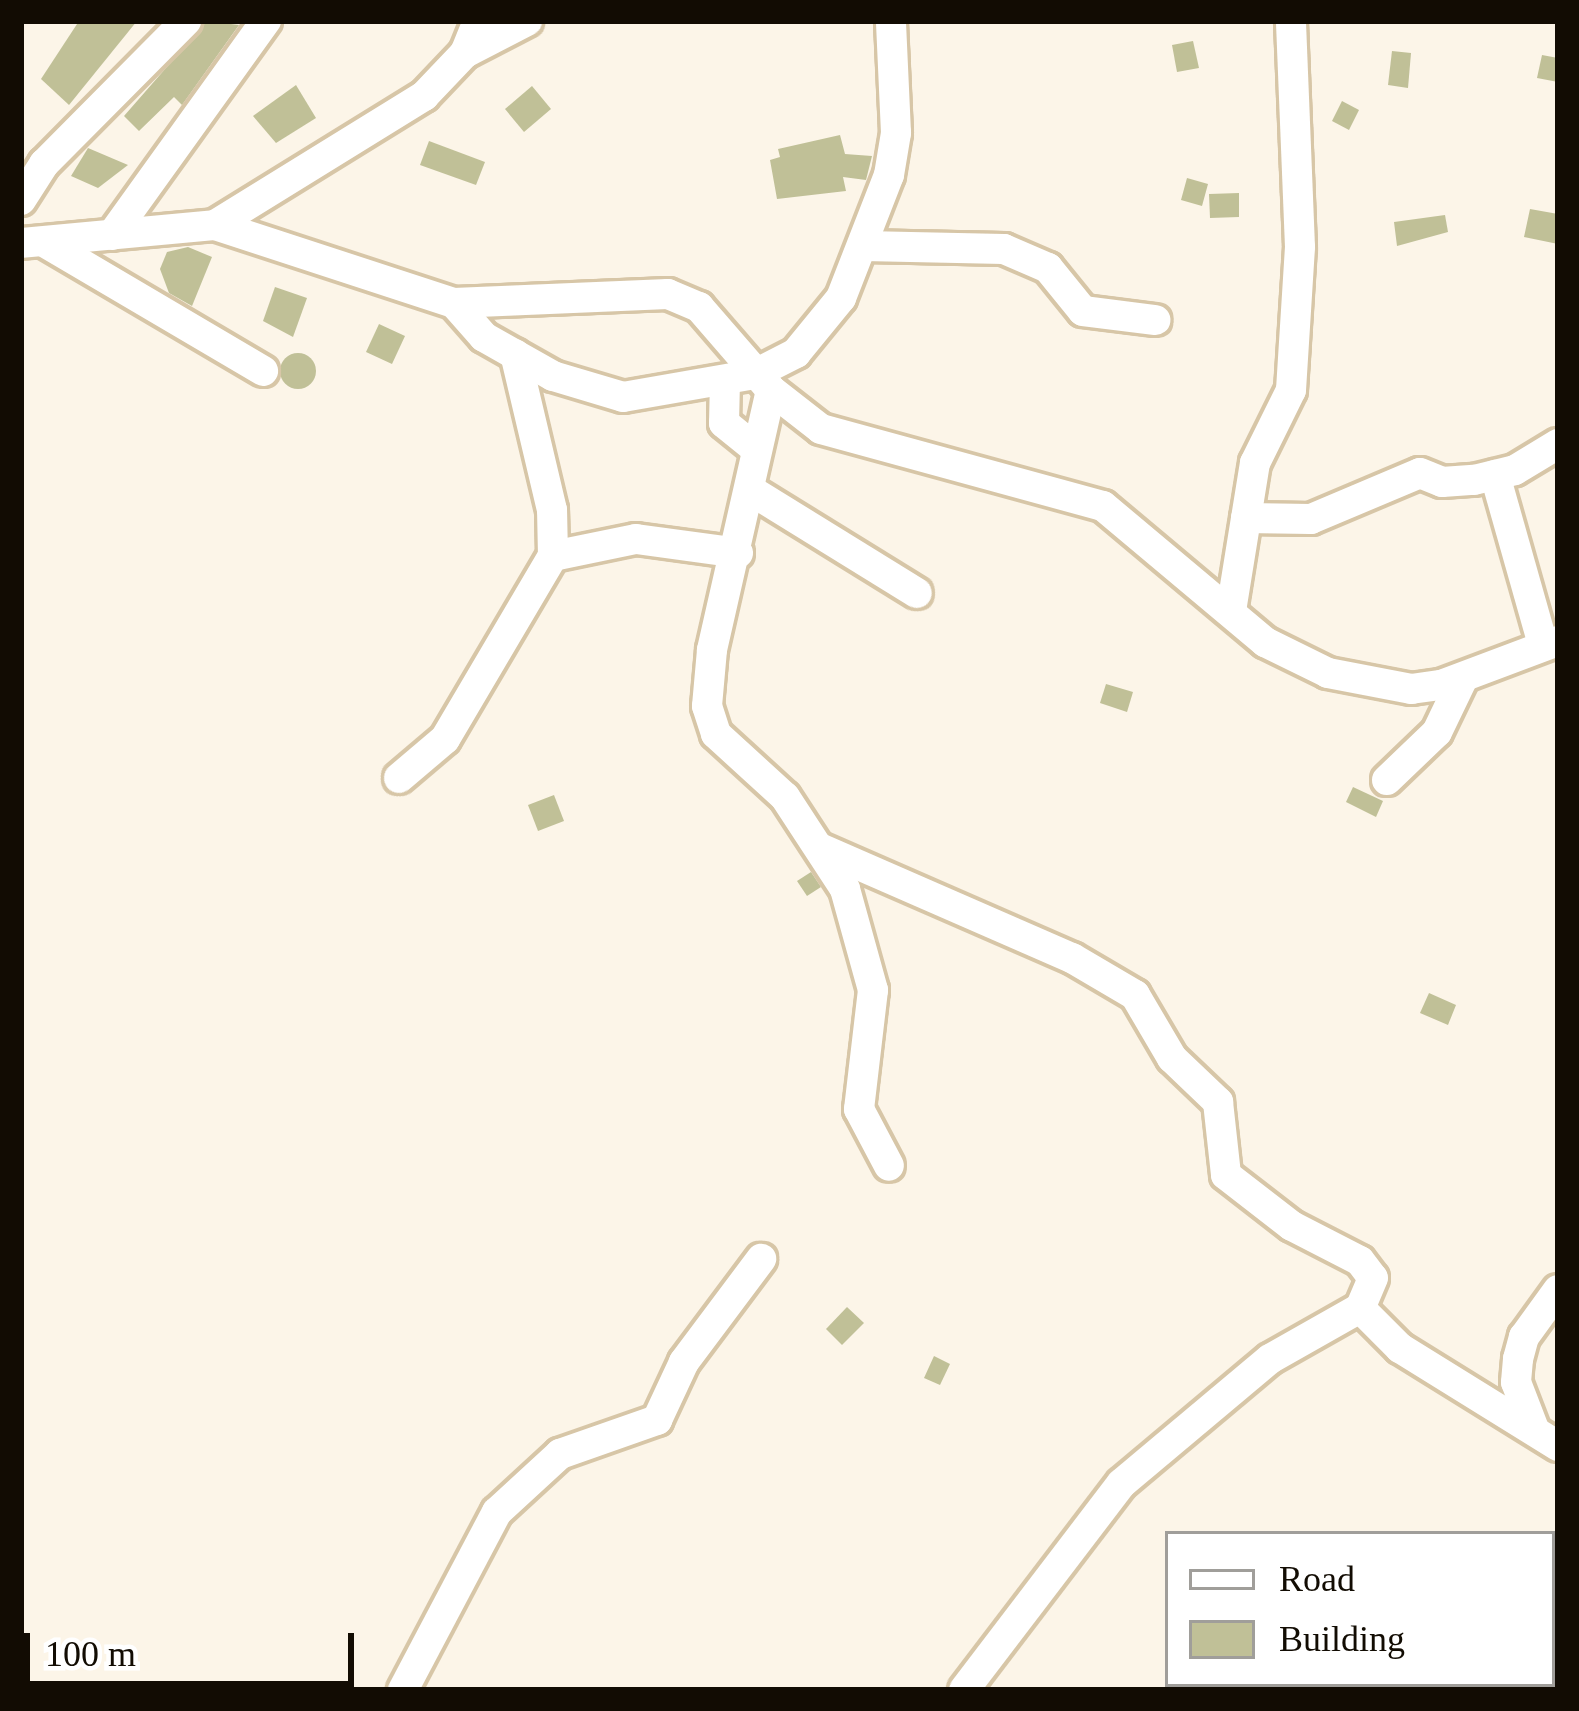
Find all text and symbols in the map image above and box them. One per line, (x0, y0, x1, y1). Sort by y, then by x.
legend (1165, 1531, 1555, 1687)
text: Road (1279, 1559, 1355, 1599)
scale bar (30, 1609, 360, 1683)
text: Building (1279, 1619, 1405, 1659)
text: 100 m (45, 1634, 136, 1674)

